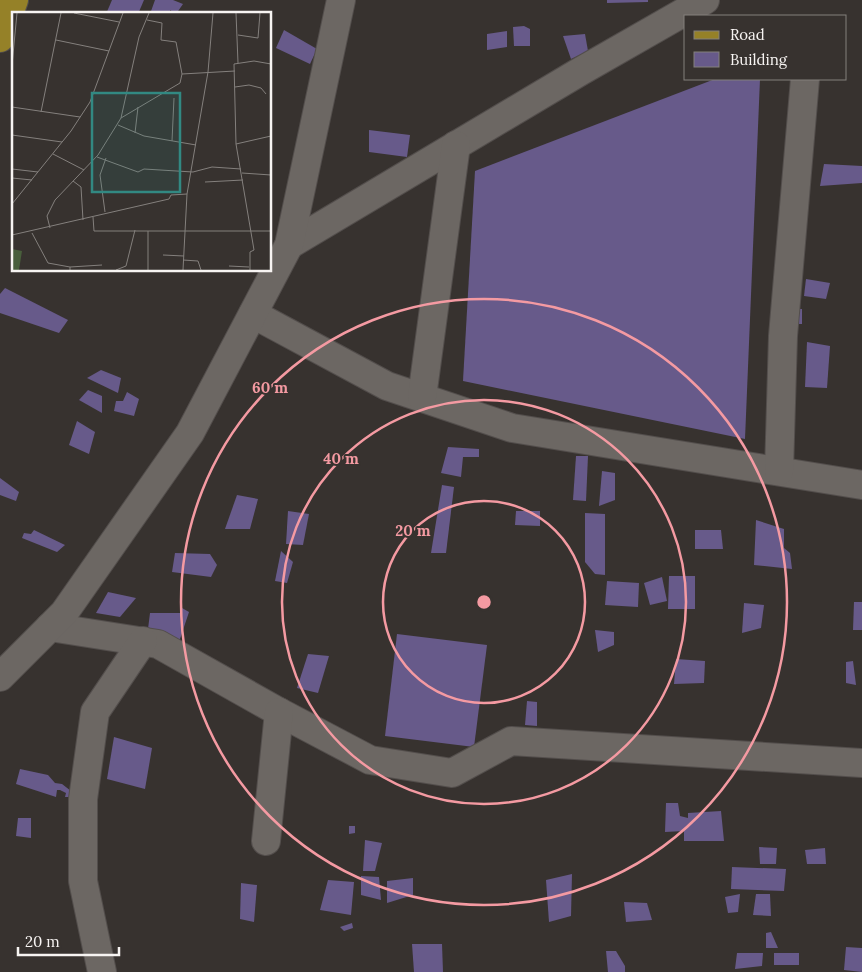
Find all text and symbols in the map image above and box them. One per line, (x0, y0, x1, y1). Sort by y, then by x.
inset map (12, 12, 271, 271)
legend (684, 15, 847, 80)
text: Road (730, 25, 765, 44)
text: Building (730, 50, 788, 69)
text: 60 m (252, 378, 288, 397)
text: 40 m (323, 449, 359, 468)
text: 20 m (395, 521, 431, 540)
centre of rings (475, 593, 493, 611)
scale bar (18, 924, 119, 956)
text: 20 m (25, 932, 60, 951)

